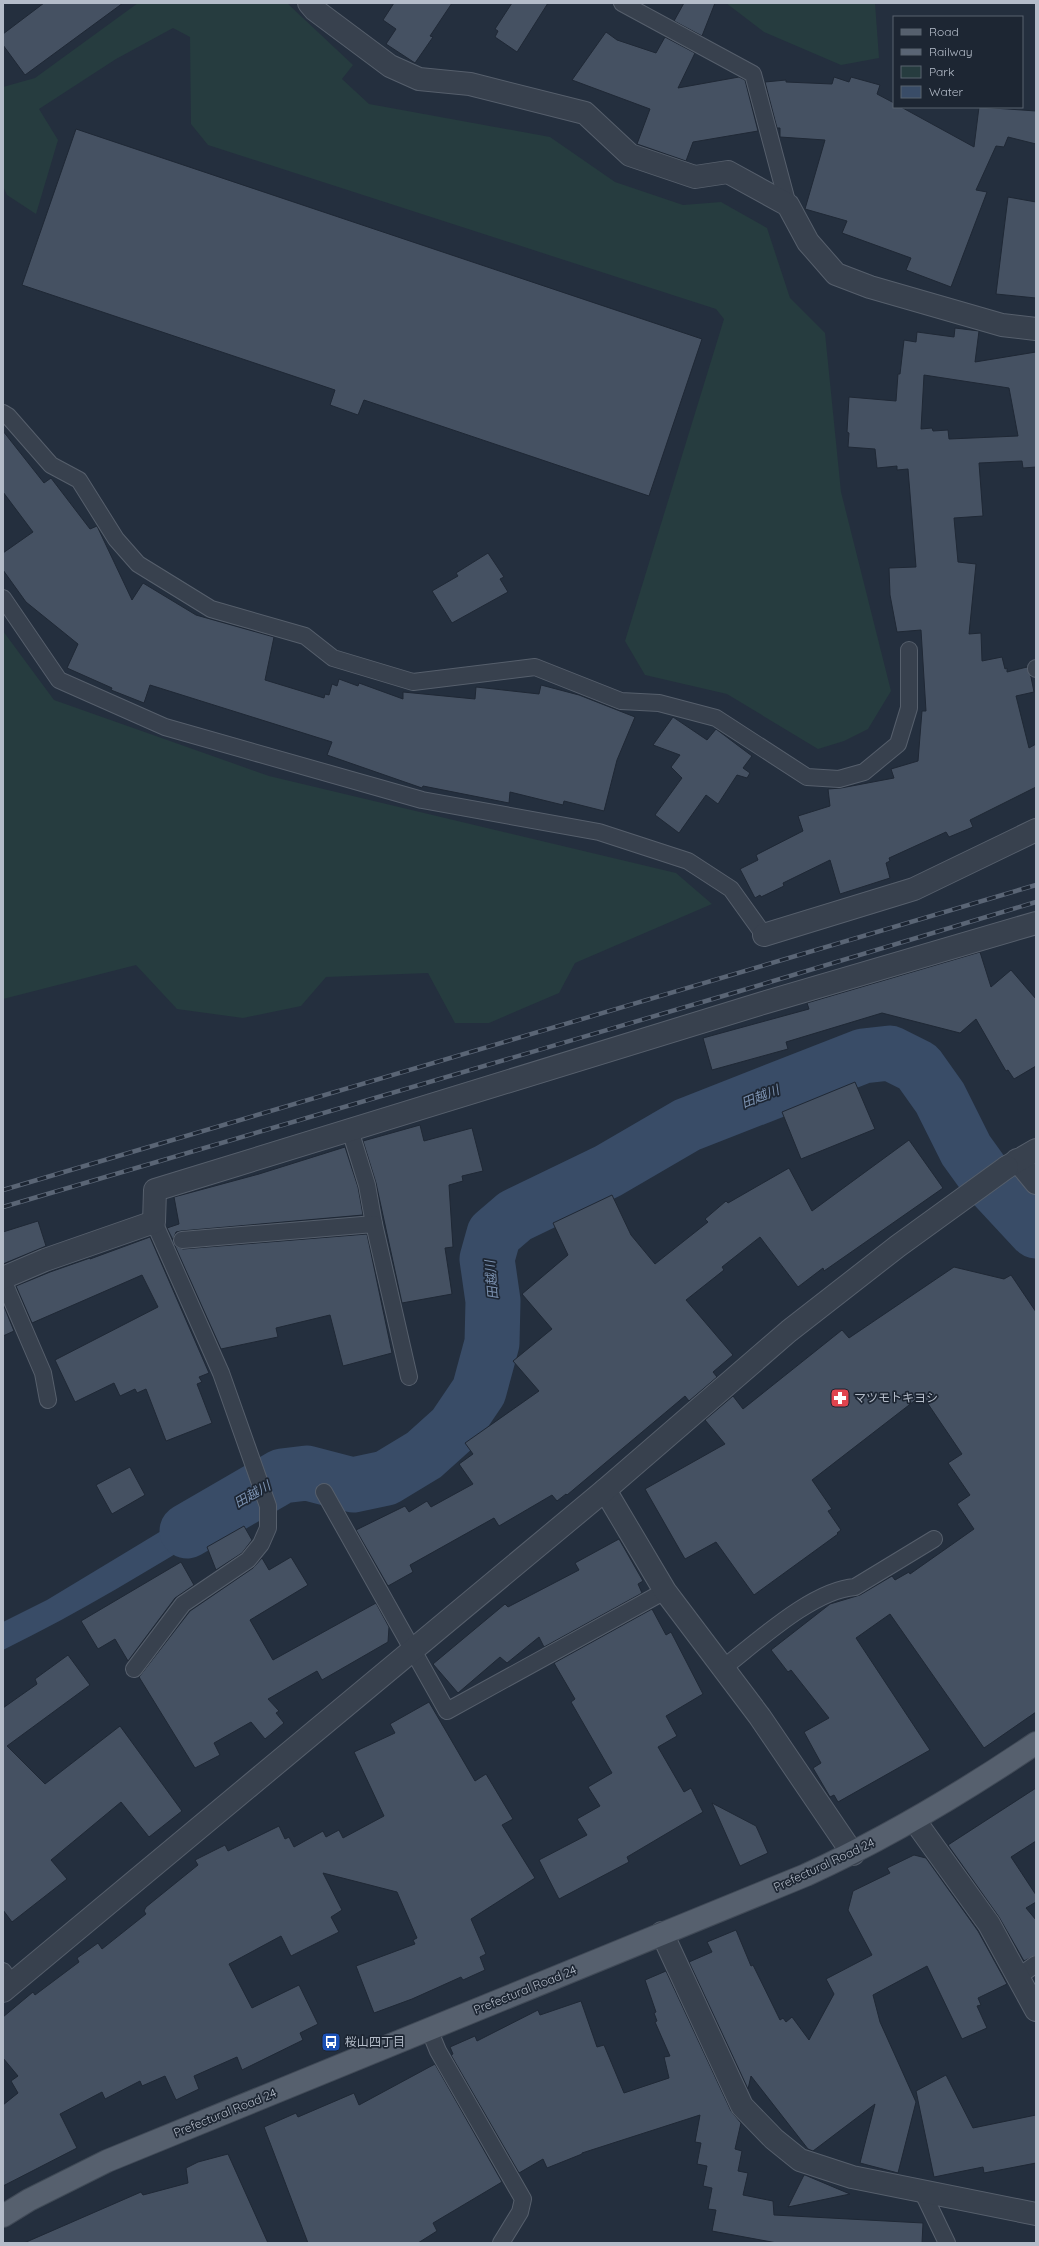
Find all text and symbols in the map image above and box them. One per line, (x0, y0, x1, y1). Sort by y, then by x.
legend (893, 16, 1023, 108)
text: Road (929, 24, 959, 39)
text: Railway (929, 44, 973, 59)
text: Park (929, 64, 954, 79)
text: Water (929, 84, 964, 99)
water label: 田越川 (739, 1081, 783, 1111)
water label: 田越川 (481, 1258, 501, 1300)
pharmacy icon: マツモトキヨシ (829, 1387, 851, 1409)
place label: マツモトキヨシ (854, 1390, 938, 1405)
water label: 田越川 (231, 1476, 275, 1511)
street label: Prefectural Road 24 (771, 1835, 877, 1895)
street label: Prefectural Road 24 (471, 1962, 578, 2017)
bus stop icon: 桜山四丁目 (320, 2031, 342, 2053)
place label: 桜山四丁目 (345, 2034, 405, 2049)
street label: Prefectural Road 24 (171, 2085, 278, 2140)

